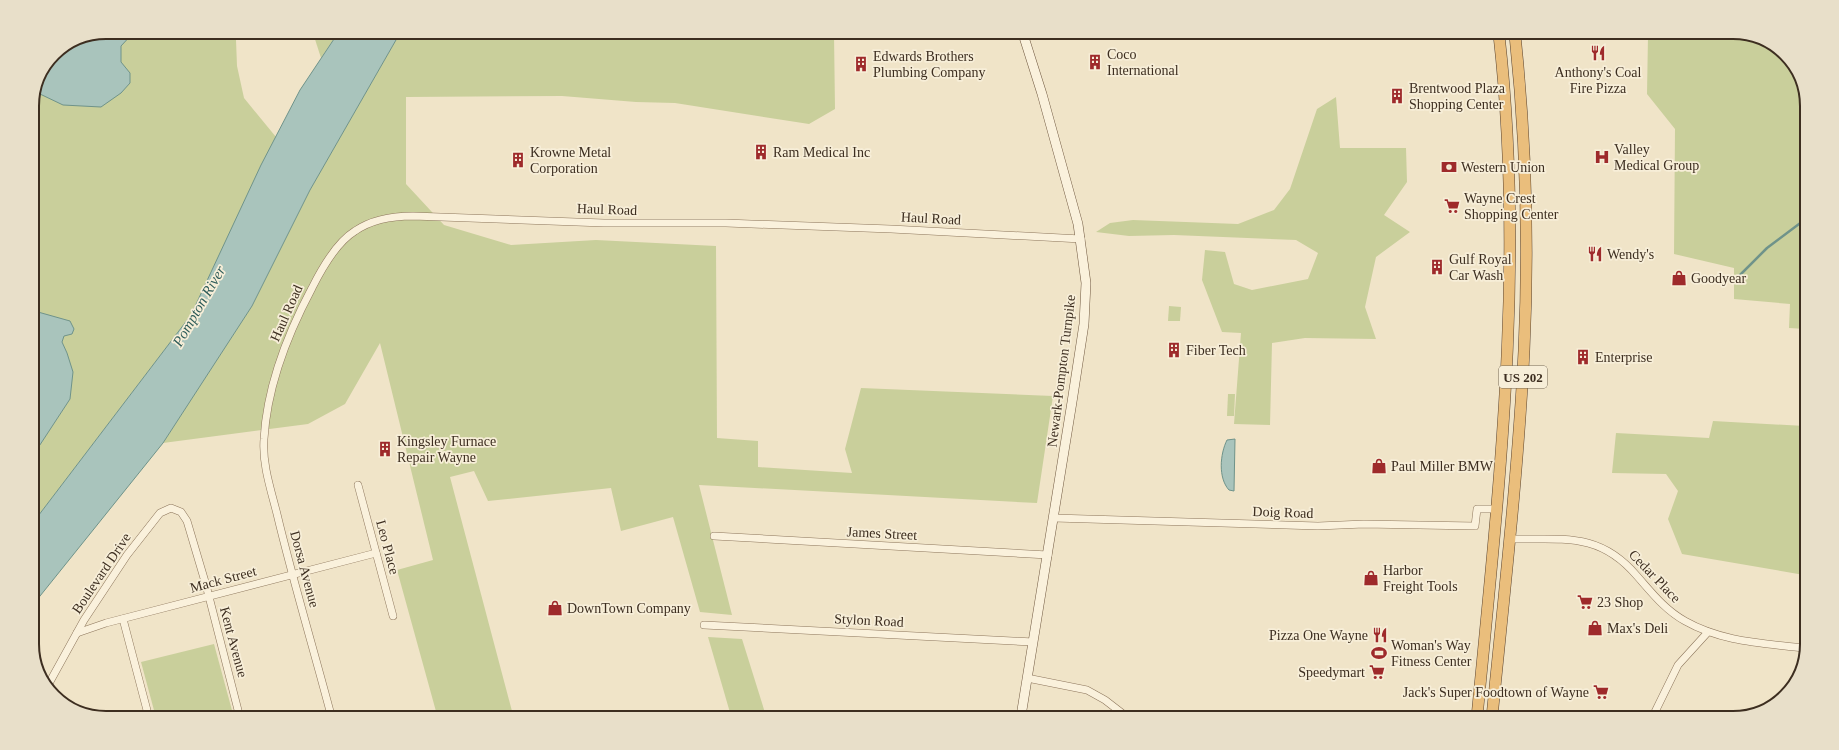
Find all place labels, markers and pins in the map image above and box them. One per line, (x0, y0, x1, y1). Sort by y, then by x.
restaurant icon: Anthony's Coal Fire Pizza (1589, 44, 1607, 62)
place label: Coco International (1107, 47, 1179, 78)
place label: Edwards Brothers Plumbing Company (873, 49, 985, 80)
building icon: Coco International (1086, 53, 1104, 71)
building icon: Edwards Brothers Plumbing Company (852, 55, 870, 73)
place label: Anthony's Coal Fire Pizza (1555, 65, 1642, 96)
place label: Brentwood Plaza Shopping Center (1409, 81, 1506, 112)
building icon: Brentwood Plaza Shopping Center (1388, 87, 1406, 105)
place label: Valley Medical Group (1614, 142, 1699, 173)
building icon: Ram Medical Inc (752, 143, 770, 161)
place label: Krowne Metal Corporation (530, 145, 611, 176)
place label: Ram Medical Inc (773, 145, 870, 160)
hospital icon: Valley Medical Group (1593, 148, 1611, 166)
building icon: Krowne Metal Corporation (509, 151, 527, 169)
bank icon: Western Union (1440, 158, 1458, 176)
place label: Western Union (1461, 160, 1545, 175)
place label: Wayne Crest Shopping Center (1464, 191, 1559, 222)
supermarket icon: Wayne Crest Shopping Center (1443, 197, 1461, 215)
restaurant icon: Wendy's (1586, 245, 1604, 263)
place label: Wendy's (1607, 247, 1654, 262)
place label: Gulf Royal Car Wash (1449, 252, 1512, 283)
building icon: Gulf Royal Car Wash (1428, 258, 1446, 276)
shop icon: Goodyear (1670, 269, 1688, 287)
place label: Goodyear (1691, 271, 1747, 286)
building icon: Fiber Tech (1165, 341, 1183, 359)
place label: Fiber Tech (1186, 343, 1246, 358)
building icon: Enterprise (1574, 348, 1592, 366)
place label: Enterprise (1595, 350, 1653, 365)
place label: Kingsley Furnace Repair Wayne (397, 434, 496, 465)
building icon: Kingsley Furnace Repair Wayne (376, 440, 394, 458)
shop icon: Paul Miller BMW (1370, 457, 1388, 475)
place label: Paul Miller BMW (1391, 459, 1494, 474)
place label: Harbor Freight Tools (1383, 563, 1458, 594)
shop icon: Harbor Freight Tools (1362, 569, 1380, 587)
supermarket icon: 23 Shop (1576, 593, 1594, 611)
place label: 23 Shop (1597, 595, 1643, 610)
shop icon: DownTown Company (546, 599, 564, 617)
place label: DownTown Company (567, 601, 691, 616)
shop icon: Max's Deli (1586, 619, 1604, 637)
place label: Max's Deli (1607, 621, 1668, 636)
restaurant icon: Pizza One Wayne (1371, 626, 1389, 644)
place label: Pizza One Wayne (1269, 628, 1368, 643)
place label: Woman's Way Fitness Center (1391, 638, 1472, 669)
sports icon: Woman's Way Fitness Center (1370, 644, 1388, 662)
supermarket icon: Speedymart (1368, 663, 1386, 681)
place label: Speedymart (1298, 665, 1365, 680)
supermarket icon: Jack's Super Foodtown of Wayne (1592, 683, 1610, 701)
place label: Jack's Super Foodtown of Wayne (1403, 685, 1589, 700)

